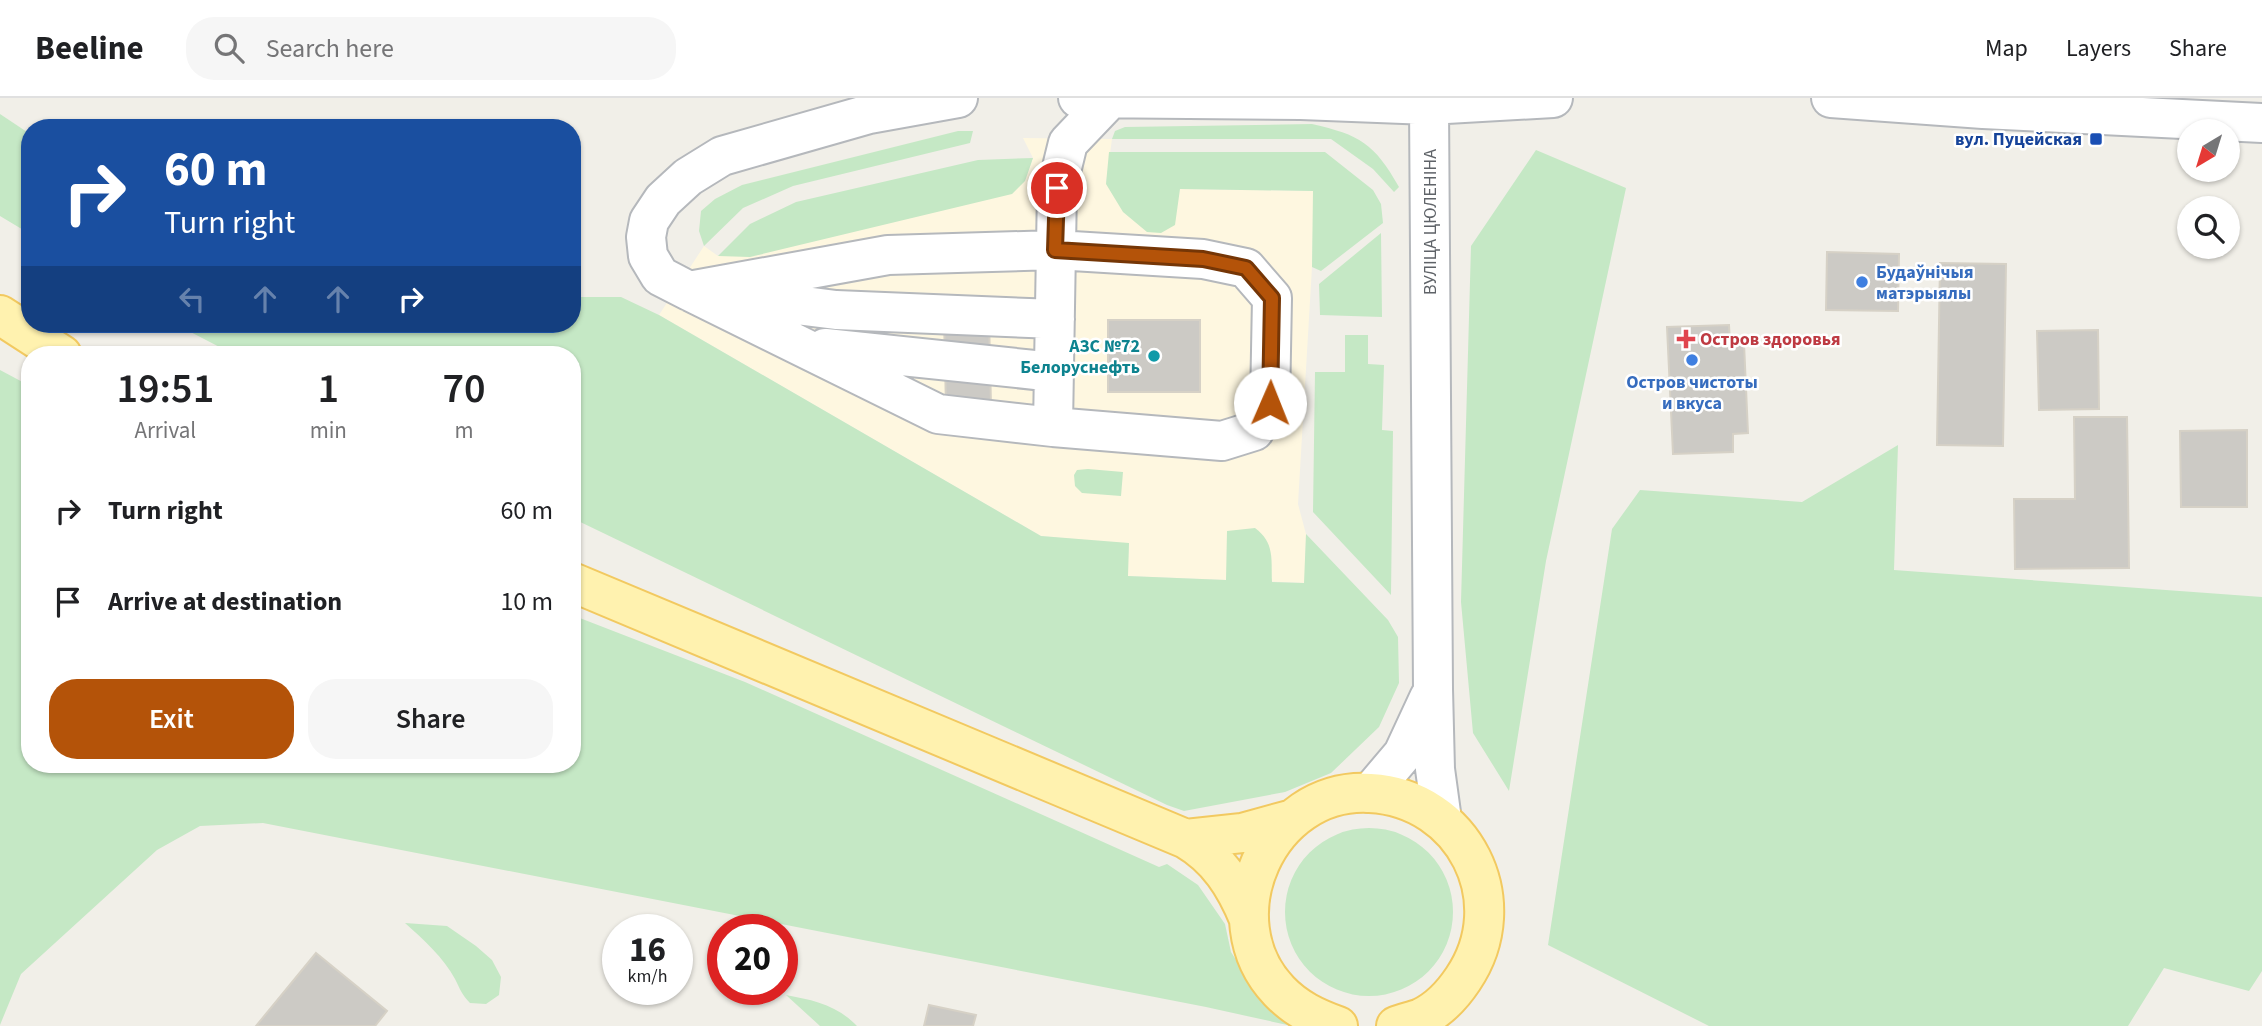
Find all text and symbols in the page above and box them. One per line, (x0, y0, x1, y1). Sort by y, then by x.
search box (186, 17, 676, 80)
text: Beeline (35, 25, 144, 72)
icon: search (210, 29, 248, 67)
text: Search here (266, 30, 394, 67)
text: Map (1985, 31, 2028, 66)
text: Layers (2066, 31, 2131, 66)
text: Share (2169, 31, 2227, 66)
north arrow (2177, 119, 2240, 182)
map controls (2177, 119, 2240, 259)
place label: вул. Пуцейская (1955, 127, 2082, 152)
marker: вул. Пуцейская (2088, 131, 2104, 147)
text: 60 m (164, 135, 268, 205)
icon: right (49, 147, 140, 238)
street label: ВУЛІЦА ЦЮЛЕНІНА (1418, 149, 1443, 295)
pin (1027, 158, 1087, 218)
icon: arrive (1038, 169, 1076, 207)
button: search (2177, 196, 2240, 259)
text: Turn right (164, 200, 295, 246)
place label: Будаўнічыя матэрыялы (1876, 260, 1974, 306)
marker: Будаўнічыя матэрыялы (1854, 274, 1870, 290)
icon: left (173, 280, 211, 318)
icon: ahead (246, 280, 284, 318)
icon: ahead (319, 280, 357, 318)
icon: right (392, 280, 430, 318)
place label: Остров здоровья (1700, 327, 1841, 352)
marker: Остров здоровья (1678, 331, 1694, 347)
place label: АЗС №72 Белоруснефть (1020, 334, 1140, 380)
marker: АЗС №72 Белоруснефть (1146, 348, 1162, 364)
marker: Остров чистоты и вкуса (1684, 352, 1700, 368)
text: 19:51 (116, 359, 214, 419)
text: 1 (318, 359, 339, 419)
text: 70 (442, 359, 486, 419)
position arrow (1233, 366, 1307, 440)
place label: Остров чистоты и вкуса (1626, 370, 1758, 416)
text: Arrival (134, 414, 196, 447)
text: min (310, 414, 347, 447)
text: m (454, 414, 473, 447)
icon: right (49, 492, 87, 530)
text: Turn right (108, 492, 223, 529)
text: 60 m (500, 492, 553, 529)
icon: arrive (49, 583, 87, 621)
text: Arrive at destination (108, 583, 342, 620)
text: 10 m (500, 583, 553, 620)
button: Exit (49, 679, 294, 759)
button: Share (308, 679, 553, 759)
speed limit sign: 20 (707, 914, 798, 1005)
text: 16 (629, 925, 666, 975)
text: km/h (628, 964, 667, 989)

